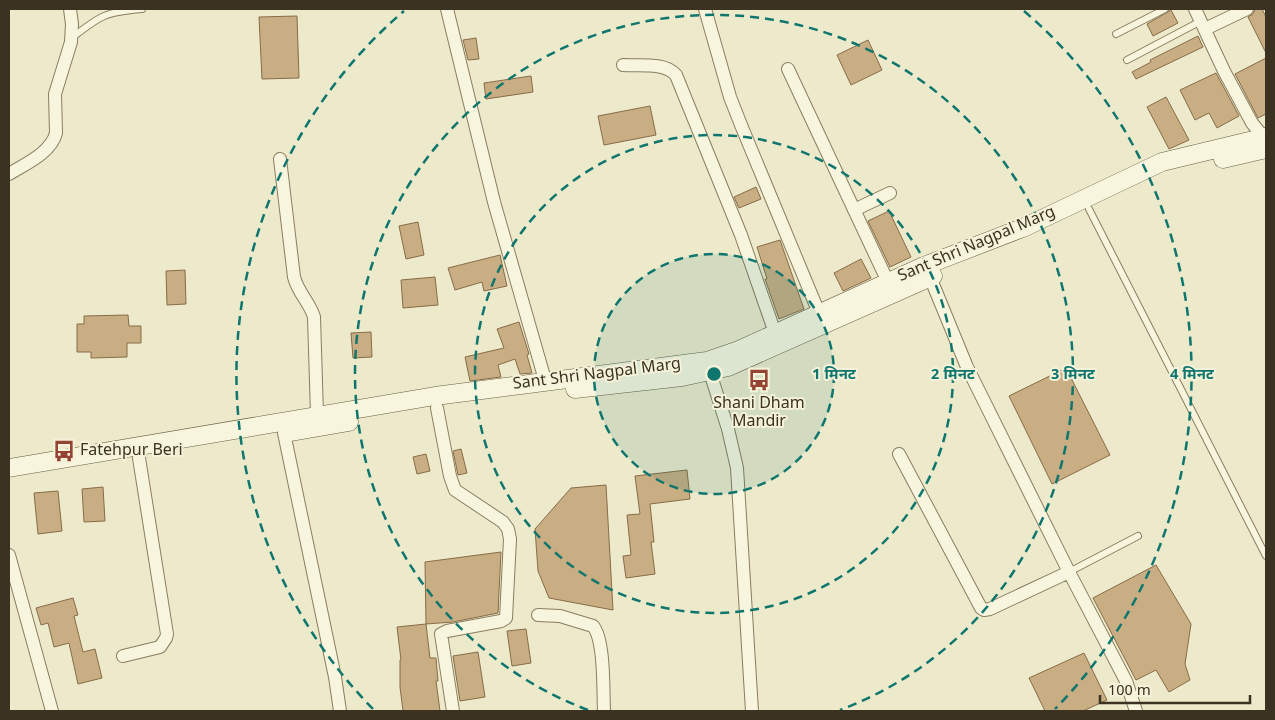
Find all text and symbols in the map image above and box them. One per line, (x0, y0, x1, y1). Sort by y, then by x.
street label: Sant Shri Nagpal Marg (895, 202, 1059, 288)
street label: Sant Shri Nagpal Marg (512, 354, 682, 396)
centre of rings (705, 365, 723, 383)
text: 1 मिनट (812, 366, 857, 385)
text: 2 मिनट (931, 366, 976, 385)
text: 3 मिनट (1051, 366, 1096, 385)
text: 4 मिनट (1170, 366, 1215, 385)
bus stop icon: Shani Dham Mandir (746, 367, 772, 393)
place label: Shani Dham Mandir (713, 394, 805, 433)
bus stop icon: Fatehpur Beri (51, 438, 77, 464)
place label: Fatehpur Beri (80, 441, 183, 462)
scale bar (1100, 672, 1250, 704)
text: 100 m (1108, 682, 1151, 701)

